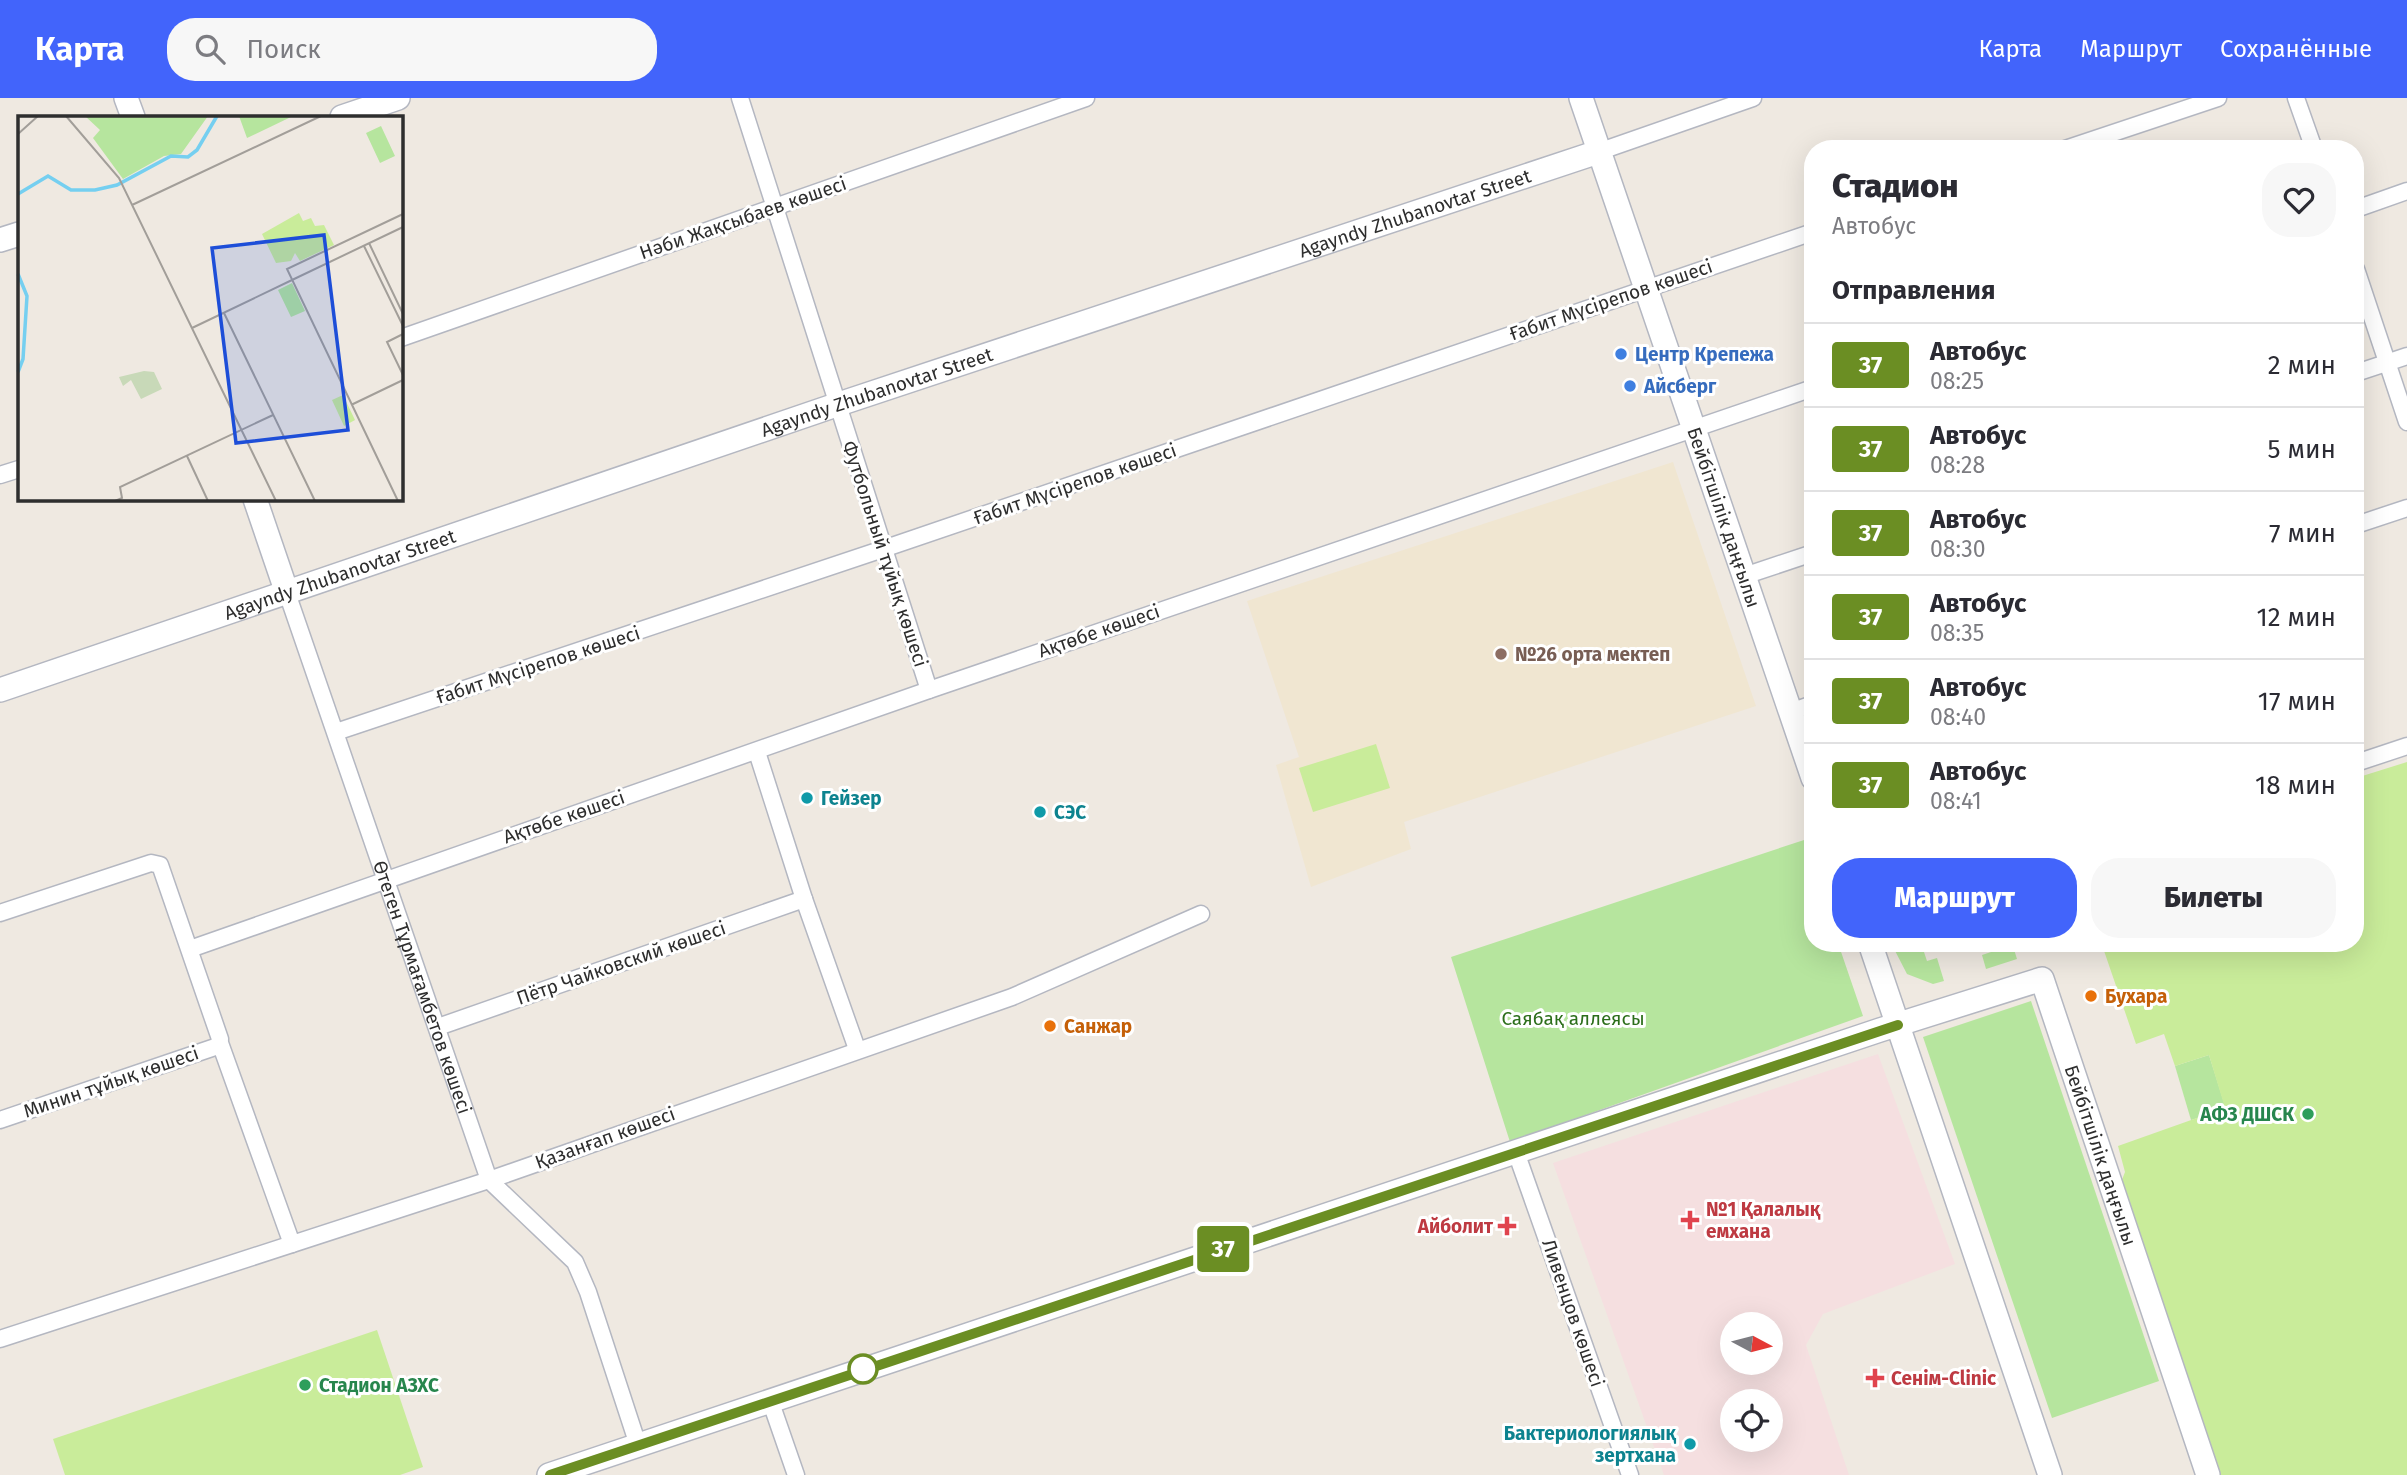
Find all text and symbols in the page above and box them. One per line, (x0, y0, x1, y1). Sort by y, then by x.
search box (167, 18, 657, 81)
text: Карта (35, 29, 125, 69)
icon: search (191, 30, 229, 68)
text: Поиск (247, 34, 321, 65)
text: Карта (1979, 35, 2042, 63)
text: Маршрут (2080, 35, 2182, 63)
text: Сохранённые (2220, 35, 2372, 63)
inset map (18, 116, 402, 500)
button: heart (2262, 163, 2336, 237)
street label: Agayndy Zhubanovtar Street (1296, 164, 1534, 262)
text: Стадион (1832, 166, 1959, 206)
street label: Нәби Жақсыбаев көшесі (637, 172, 849, 264)
text: Автобус (1832, 212, 1916, 240)
street label: Ғабит Мүсірепов көшесі (1506, 254, 1716, 346)
text: Отправления (1832, 275, 1995, 306)
text: Автобус (1930, 336, 2027, 367)
street label: Agayndy Zhubanovtar Street (758, 342, 996, 441)
place label: Центр Крепежа (1635, 343, 1774, 366)
marker: Центр Крепежа (1613, 346, 1629, 362)
text: 2 мин (2268, 350, 2336, 381)
text: 37 (1859, 351, 1882, 379)
text: 08:25 (1930, 367, 1984, 395)
place label: Айсберг (1643, 375, 1717, 398)
marker: Айсберг (1622, 378, 1638, 394)
text: Автобус (1930, 420, 2027, 451)
street label: Бейбітшілік даңғылы (1683, 424, 1765, 610)
text: 5 мин (2268, 434, 2336, 465)
text: 37 (1859, 435, 1882, 463)
street label: Футбольный тұйық көшесі (838, 438, 932, 670)
street label: Ғабит Мүсірепов көшесі (970, 438, 1180, 530)
text: 08:28 (1930, 451, 1985, 479)
text: Автобус (1930, 504, 2027, 535)
text: 7 мин (2269, 518, 2336, 549)
text: 37 (1859, 519, 1882, 547)
street label: Agayndy Zhubanovtar Street (221, 524, 459, 624)
text: 08:30 (1930, 535, 1986, 563)
text: Автобус (1930, 588, 2027, 619)
street label: Ақтөбе көшесі (1035, 599, 1163, 663)
text: 12 мин (2257, 602, 2336, 633)
text: 37 (1859, 603, 1882, 631)
text: 08:35 (1930, 619, 1984, 647)
street label: Ғабит Мүсірепов көшесі (433, 621, 643, 709)
place label: №26 орта мектеп (1515, 643, 1670, 666)
marker: №26 орта мектеп (1493, 646, 1509, 662)
text: Автобус (1930, 672, 2027, 703)
text: 17 мин (2258, 686, 2336, 717)
text: 37 (1859, 687, 1882, 715)
text: 08:40 (1930, 703, 1986, 731)
text: Автобус (1930, 756, 2027, 787)
text: 18 мин (2255, 770, 2336, 801)
text: 37 (1859, 771, 1882, 799)
street label: Ақтөбе көшесі (500, 785, 628, 849)
place label: Гейзер (821, 787, 882, 810)
text: 08:41 (1930, 787, 1982, 815)
marker: Гейзер (799, 790, 815, 806)
place label: СЭС (1054, 801, 1086, 824)
marker: СЭС (1032, 804, 1048, 820)
street label: Өтеген Тұрмағамбетов көшесі (368, 858, 477, 1117)
button: Маршрут (1832, 858, 2077, 938)
button: Билеты (2091, 858, 2336, 938)
street label: Пётр Чайковский көшесі (513, 916, 729, 1010)
place label: Бухара (2105, 985, 2167, 1008)
marker: Бухара (2083, 988, 2099, 1004)
park label: Саябақ аллеясы (1501, 1007, 1645, 1030)
place label: Санжар (1064, 1015, 1132, 1038)
marker: Санжар (1042, 1018, 1058, 1034)
street label: Минин тұйық көшесі (20, 1041, 202, 1123)
street label: Бейбітшілік даңғылы (2060, 1062, 2142, 1248)
street label: Қазанғап көшесі (532, 1102, 678, 1174)
place label: АФЗ ДШСК (2199, 1103, 2294, 1126)
marker: АФЗ ДШСК (2300, 1106, 2316, 1122)
place label: №1 Қалалық емхана (1706, 1198, 1821, 1243)
marker: №1 Қалалық емхана (1680, 1210, 1700, 1230)
place label: Айболит (1417, 1215, 1494, 1238)
marker: Айболит (1499, 1218, 1515, 1234)
line badge: 37 (1192, 1226, 1254, 1272)
text: 37 (1211, 1235, 1235, 1263)
street label: Ливенцов көшесі (1537, 1236, 1609, 1390)
north arrow (1720, 1312, 1783, 1376)
map controls (1720, 1312, 1783, 1452)
unlabelled marker (848, 1354, 878, 1384)
place label: Сенім-Clinic (1891, 1367, 1996, 1390)
marker: Сенім-Clinic (1865, 1368, 1885, 1388)
place label: Стадион АЗХС (319, 1374, 439, 1397)
marker: Стадион АЗХС (297, 1377, 313, 1393)
button: locate (1720, 1389, 1783, 1452)
place label: Бактериологиялық зертхана (1504, 1422, 1677, 1467)
marker: Бактериологиялық зертхана (1682, 1436, 1698, 1452)

